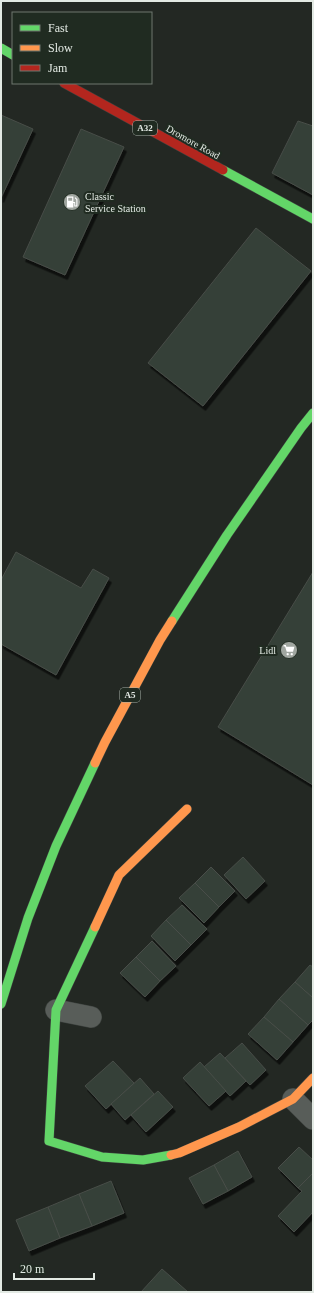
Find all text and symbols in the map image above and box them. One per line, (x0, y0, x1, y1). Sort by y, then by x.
legend (12, 12, 152, 84)
text: Fast (48, 21, 69, 35)
text: Slow (48, 41, 73, 55)
text: Jam (48, 61, 68, 75)
road number: A32 (133, 121, 157, 135)
street label: Dromore Road (164, 123, 222, 161)
place label: Classic Service Station (85, 191, 146, 214)
fuel station icon: Classic Service Station (62, 192, 82, 212)
supermarket icon: Lidl (279, 640, 299, 660)
place label: Lidl (259, 645, 276, 656)
road number: A5 (120, 688, 140, 702)
scale bar (14, 1255, 94, 1281)
text: 20 m (20, 1262, 45, 1276)

